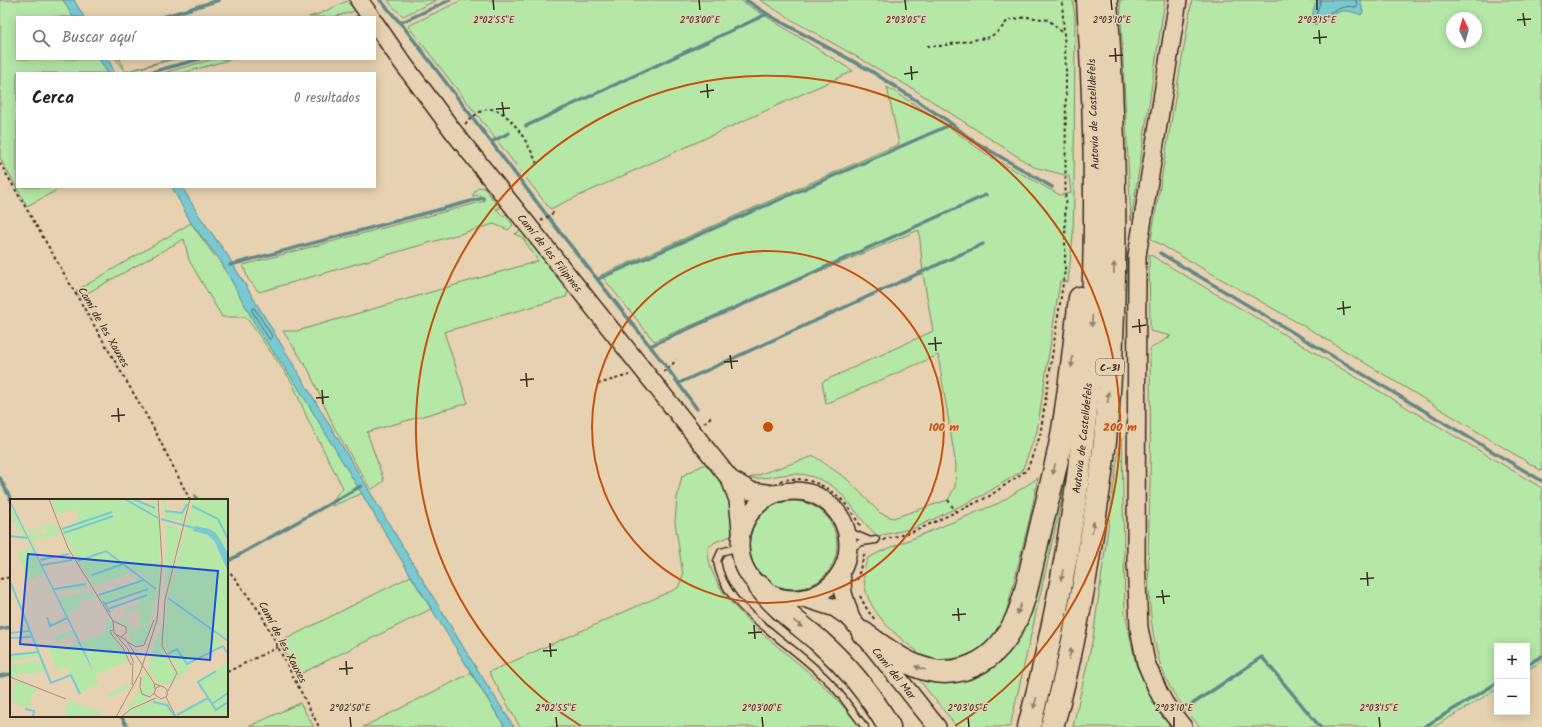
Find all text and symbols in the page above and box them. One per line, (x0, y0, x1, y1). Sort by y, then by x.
text: 2°02'55"E (473, 12, 516, 28)
text: 2°03'00"E (680, 12, 721, 28)
text: 2°03'05"E (886, 12, 928, 28)
text: 2°03'10"E (1093, 12, 1132, 28)
text: 2°03'15"E (1297, 12, 1338, 28)
north arrow (1446, 12, 1482, 48)
search box (16, 16, 376, 60)
text: Buscar aquí (62, 26, 135, 50)
icon: search (30, 27, 52, 49)
street label: Autovia de Castelldefels (1083, 58, 1105, 170)
text: Cerca (32, 85, 74, 112)
text: 0 resultados (294, 88, 360, 109)
street label: Camí de les Filipines (512, 210, 586, 297)
one-way arrow (1111, 261, 1117, 274)
street label: Camí de les Xauxes (73, 284, 134, 372)
one-way arrow (1089, 315, 1096, 327)
one-way arrow (1069, 356, 1075, 368)
road number: C-31 (1096, 359, 1124, 375)
street label: Autovia de Castelldefels (1068, 382, 1098, 495)
one-way arrow (1104, 391, 1111, 403)
text: 100 m (929, 418, 959, 437)
text: 200 m (1103, 418, 1137, 437)
centre of rings (761, 420, 775, 434)
one-way arrow (1050, 463, 1056, 476)
inset map (10, 499, 228, 717)
one-way arrow (1090, 521, 1096, 533)
one-way arrow (1059, 569, 1065, 581)
street label: Camí de les Xauxes (253, 598, 312, 687)
one-way arrow (1016, 604, 1022, 616)
one-way arrow (793, 620, 804, 629)
street label: Camí del Mar (867, 643, 921, 705)
map controls (1494, 643, 1530, 715)
button: + (1494, 643, 1530, 679)
one-way arrow (1067, 648, 1073, 661)
one-way arrow (913, 664, 925, 670)
button: − (1494, 679, 1530, 715)
one-way arrow (1032, 696, 1038, 709)
text: 2°02'50"E (330, 700, 372, 716)
text: 2°02'55"E (535, 700, 578, 716)
text: 2°03'00"E (742, 700, 783, 716)
text: 2°03'05"E (948, 700, 990, 716)
text: 2°03'10"E (1155, 700, 1194, 716)
text: 2°03'15"E (1359, 700, 1400, 716)

